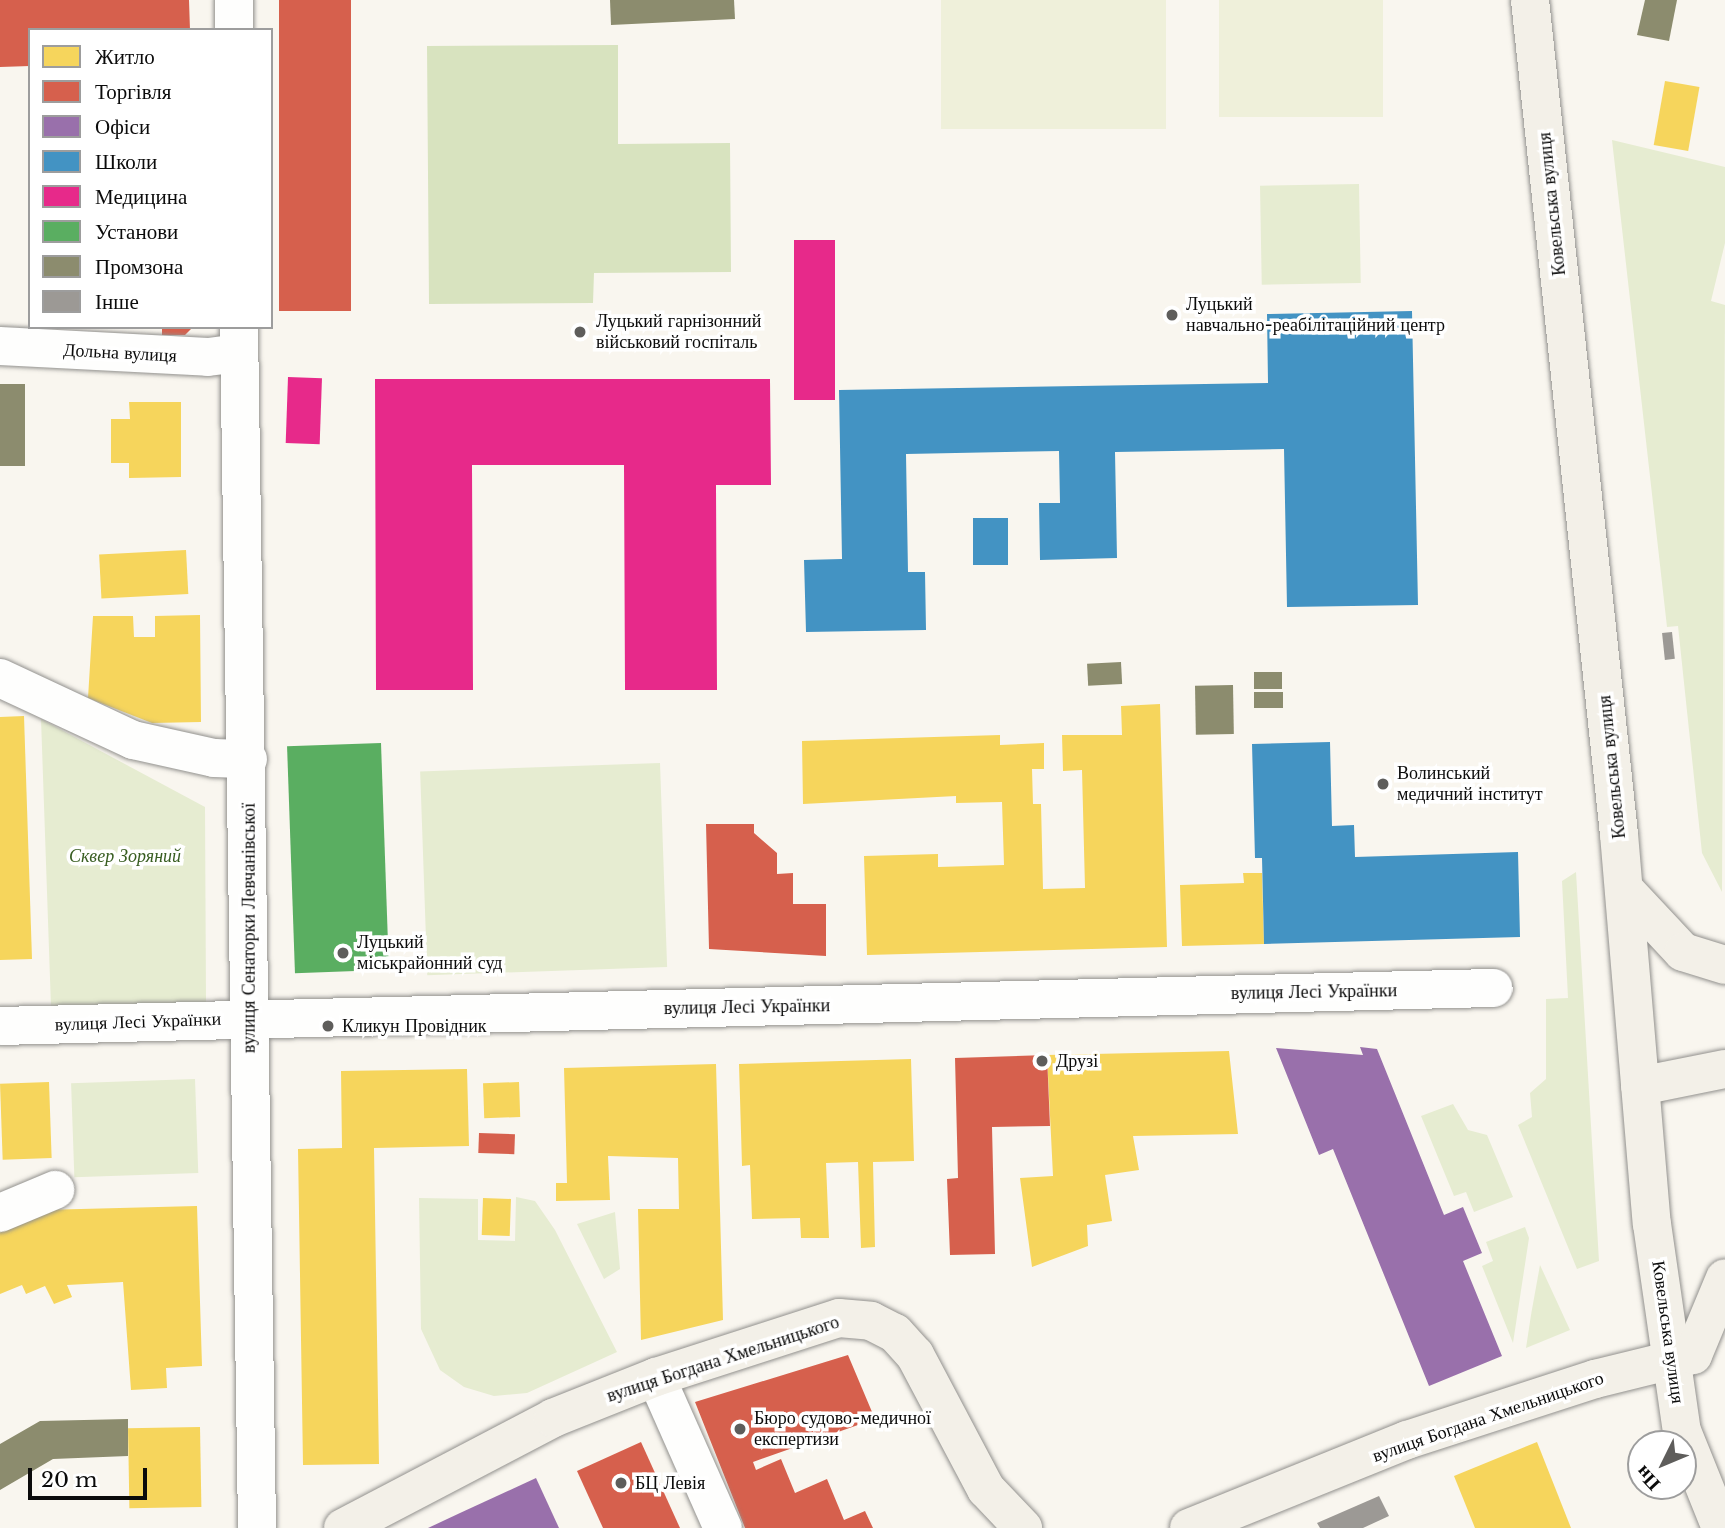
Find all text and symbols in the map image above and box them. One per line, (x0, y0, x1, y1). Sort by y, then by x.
legend (28, 28, 273, 329)
text: Житло (95, 44, 155, 70)
text: Торгівля (95, 79, 171, 105)
text: Офіси (95, 114, 150, 140)
street label: Ковельська вулиця (1534, 131, 1570, 277)
text: Школи (95, 149, 157, 175)
text: Медицина (95, 184, 187, 210)
text: Установи (95, 219, 178, 245)
text: Промзона (95, 254, 183, 280)
text: Інше (95, 289, 139, 315)
place label: Луцький навчально-реабілітаційний центр (1186, 294, 1445, 336)
marker: Луцький навчально-реабілітаційний центр (1164, 307, 1180, 323)
place label: Луцький гарнізонний військовий госпіталь (596, 311, 761, 354)
marker: Луцький гарнізонний військовий госпіталь (570, 322, 590, 342)
street label: Дольна вулиця (63, 339, 177, 367)
street label: Ковельська вулиця (1594, 694, 1630, 840)
place label: Волинський медичний інститут (1397, 763, 1543, 806)
marker: Волинський медичний інститут (1375, 776, 1391, 792)
street label: вулиця Сенаторки Левчанівської (238, 803, 260, 1053)
park label: Сквер Зоряний (69, 845, 181, 867)
place label: Луцький міськрайонний суд (357, 932, 502, 974)
marker: Луцький міськрайонний суд (335, 945, 351, 961)
street label: вулиця Лесі Українки (1231, 980, 1397, 1004)
street label: вулиця Лесі Українки (664, 995, 830, 1019)
street label: вулиця Лесі Українки (54, 1008, 222, 1036)
place label: Кликун Провідник (342, 1015, 487, 1037)
marker: Кликун Провідник (320, 1018, 336, 1034)
place label: Друзі (1056, 1050, 1098, 1072)
marker: Друзі (1034, 1053, 1050, 1069)
street label: Ковельська вулиця (1647, 1259, 1689, 1405)
street label: вулиця Богдана Хмельницького (604, 1311, 842, 1407)
street label: вулиця Богдана Хмельницького (1370, 1367, 1606, 1467)
place label: Бюро судово-медичної експертизи (754, 1408, 931, 1450)
marker: Бюро судово-медичної експертизи (732, 1421, 748, 1437)
north arrow (1627, 1430, 1697, 1500)
scale bar (32, 1454, 150, 1498)
text: Пн (1631, 1461, 1665, 1496)
text: 20 m (41, 1467, 98, 1493)
place label: БЦ Левія (635, 1472, 705, 1494)
marker: БЦ Левія (613, 1475, 629, 1491)

